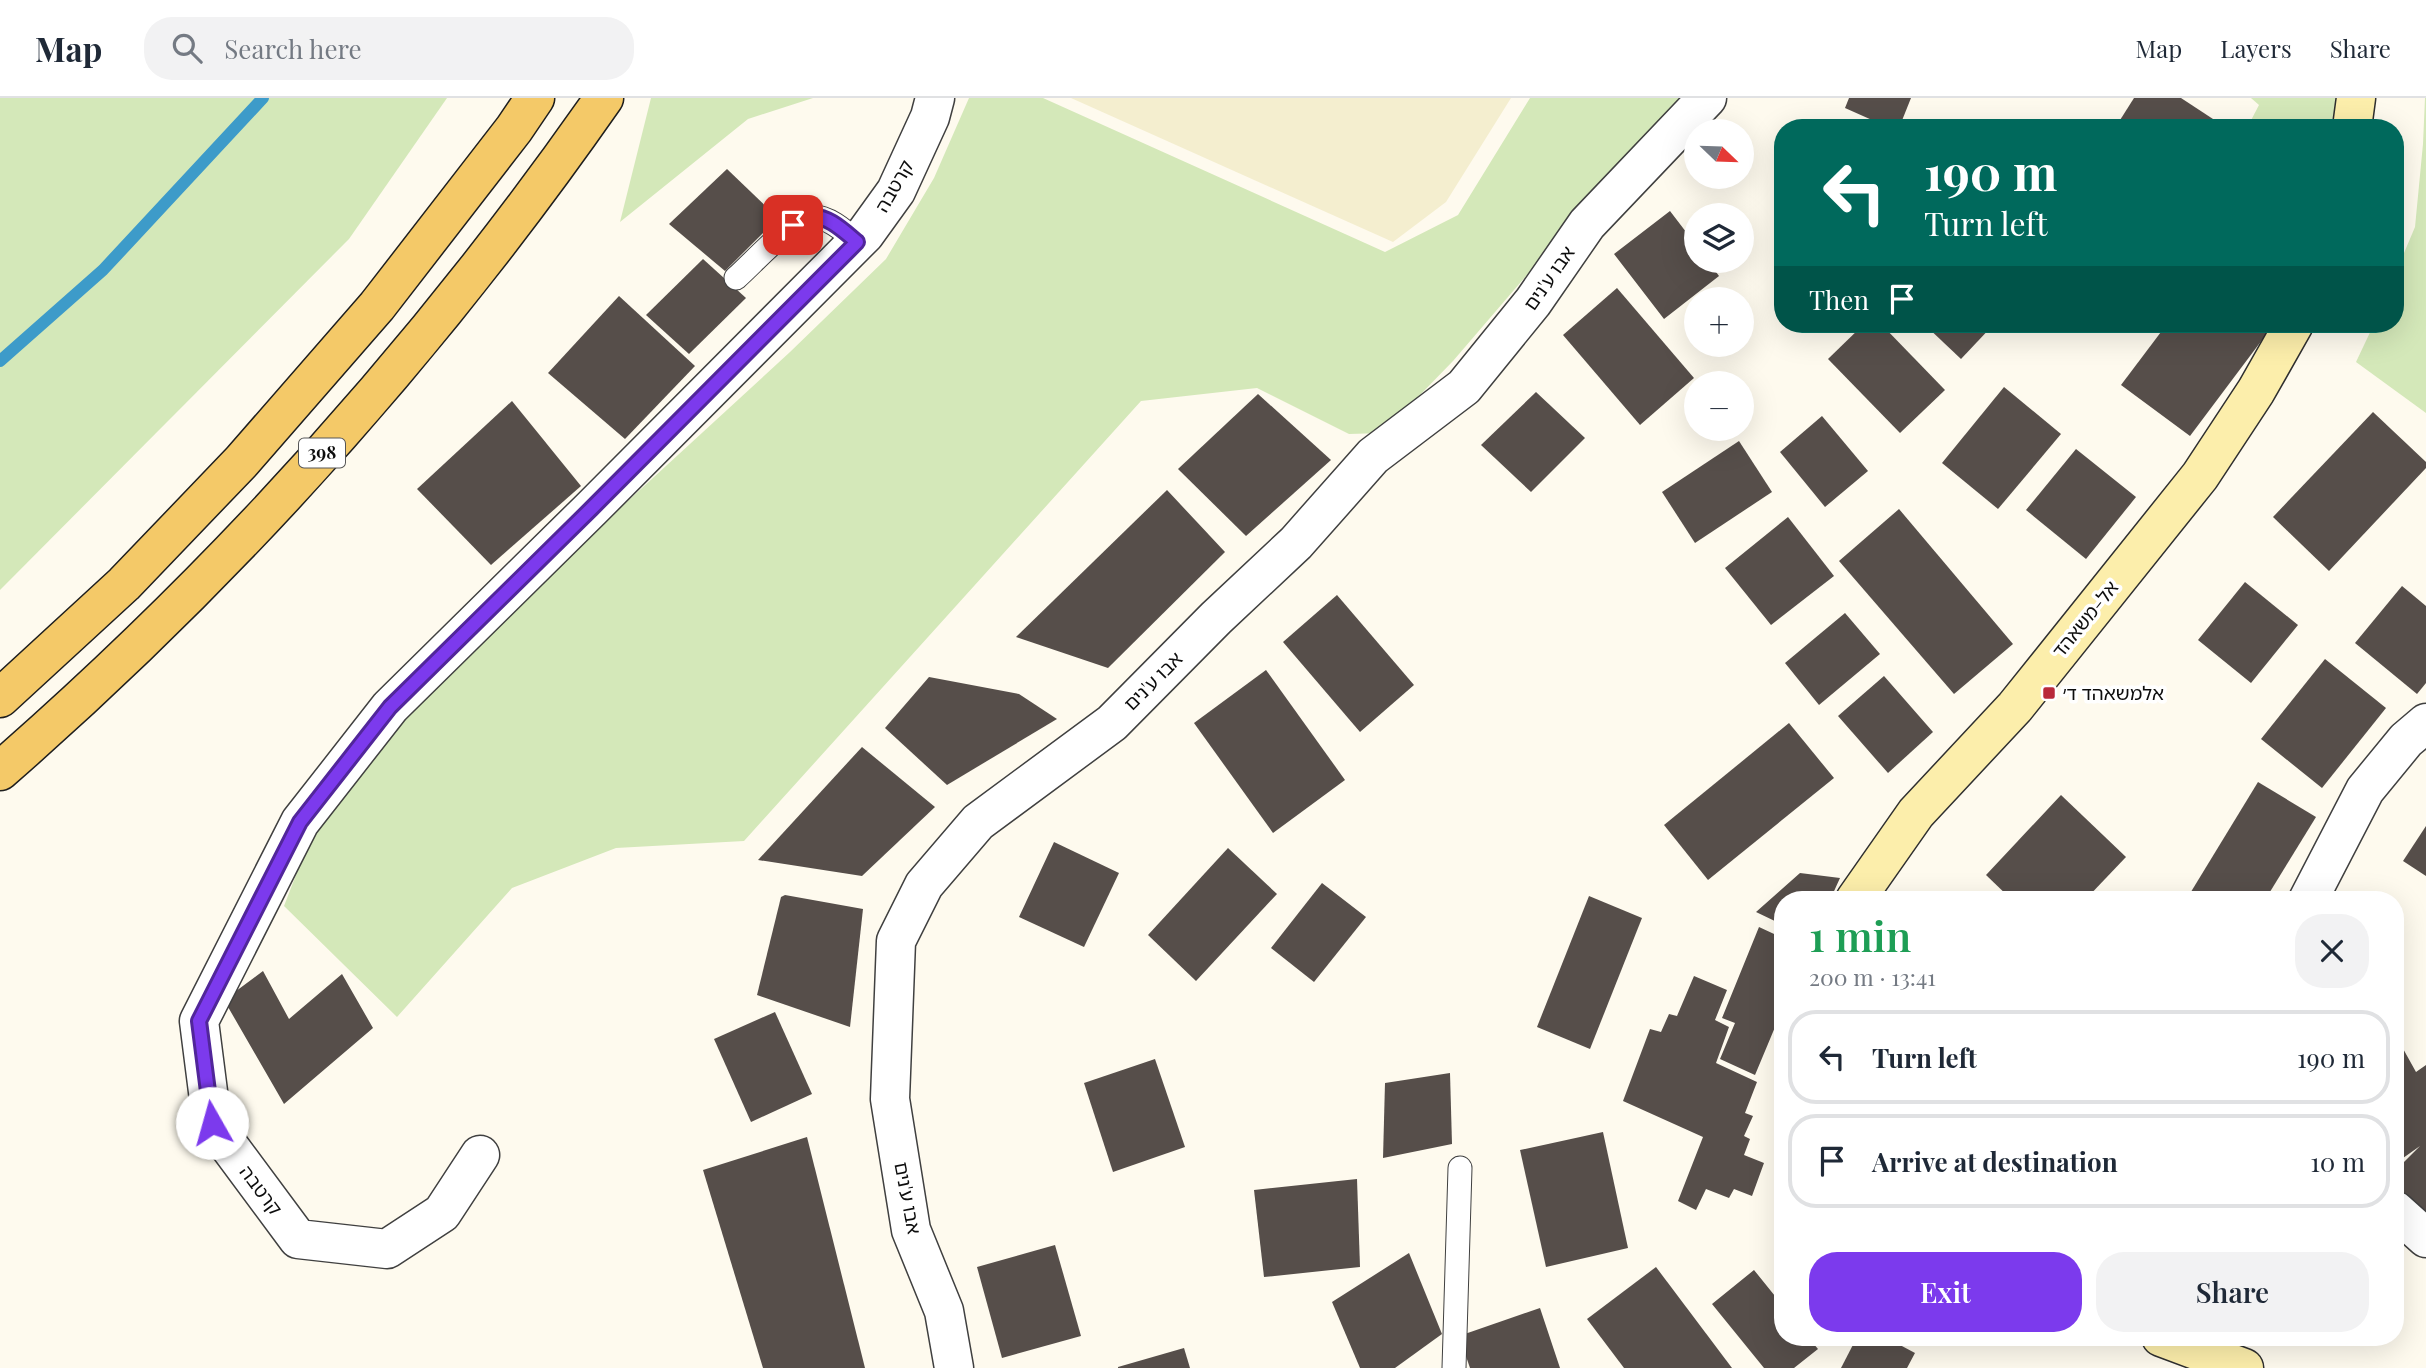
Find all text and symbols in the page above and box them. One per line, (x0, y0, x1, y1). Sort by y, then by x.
search box (144, 17, 634, 80)
text: Map (35, 26, 102, 70)
icon: search (168, 29, 206, 67)
text: Search here (224, 31, 362, 66)
text: Map (2136, 32, 2182, 64)
text: Layers (2220, 32, 2292, 64)
text: Share (2330, 32, 2391, 64)
north arrow (1684, 119, 1754, 189)
map controls (1684, 119, 1754, 441)
text: 190 m (1924, 138, 2057, 203)
icon: left (1809, 147, 1900, 238)
street label: קרטבה (868, 155, 919, 216)
pin (763, 195, 823, 255)
text: Turn left (1924, 201, 2048, 244)
button: layers (1684, 203, 1754, 273)
icon: arrive (774, 206, 812, 244)
street label: אבו ע'נים (1517, 240, 1580, 315)
icon: arrive (1883, 280, 1921, 318)
text: Then (1809, 282, 1869, 317)
button: + (1684, 287, 1754, 357)
button: − (1684, 371, 1754, 441)
road number: 398 (299, 438, 345, 468)
street label: אל-משאהד (2045, 574, 2123, 662)
street label: אבו ע'נים (1117, 645, 1187, 715)
place label: אלמשאהד ד׳ (2063, 679, 2164, 705)
marker: אלמשאהד ד׳ (2041, 685, 2057, 701)
text: 1 min (1809, 907, 1911, 963)
button: close (2295, 914, 2369, 988)
text: 200 m · 13:41 (1809, 961, 1936, 992)
icon: left (1813, 1038, 1851, 1076)
text: Turn left (1872, 1040, 1977, 1075)
text: 190 m (2297, 1040, 2365, 1075)
position arrow (175, 1086, 249, 1160)
icon: arrive (1813, 1142, 1851, 1180)
text: Arrive at destination (1872, 1144, 2118, 1179)
text: 10 m (2310, 1144, 2365, 1179)
street label: קרטבה (234, 1159, 289, 1220)
street label: אבו ע'נים (889, 1159, 929, 1236)
button: Exit (1809, 1252, 2082, 1332)
button: Share (2096, 1252, 2369, 1332)

